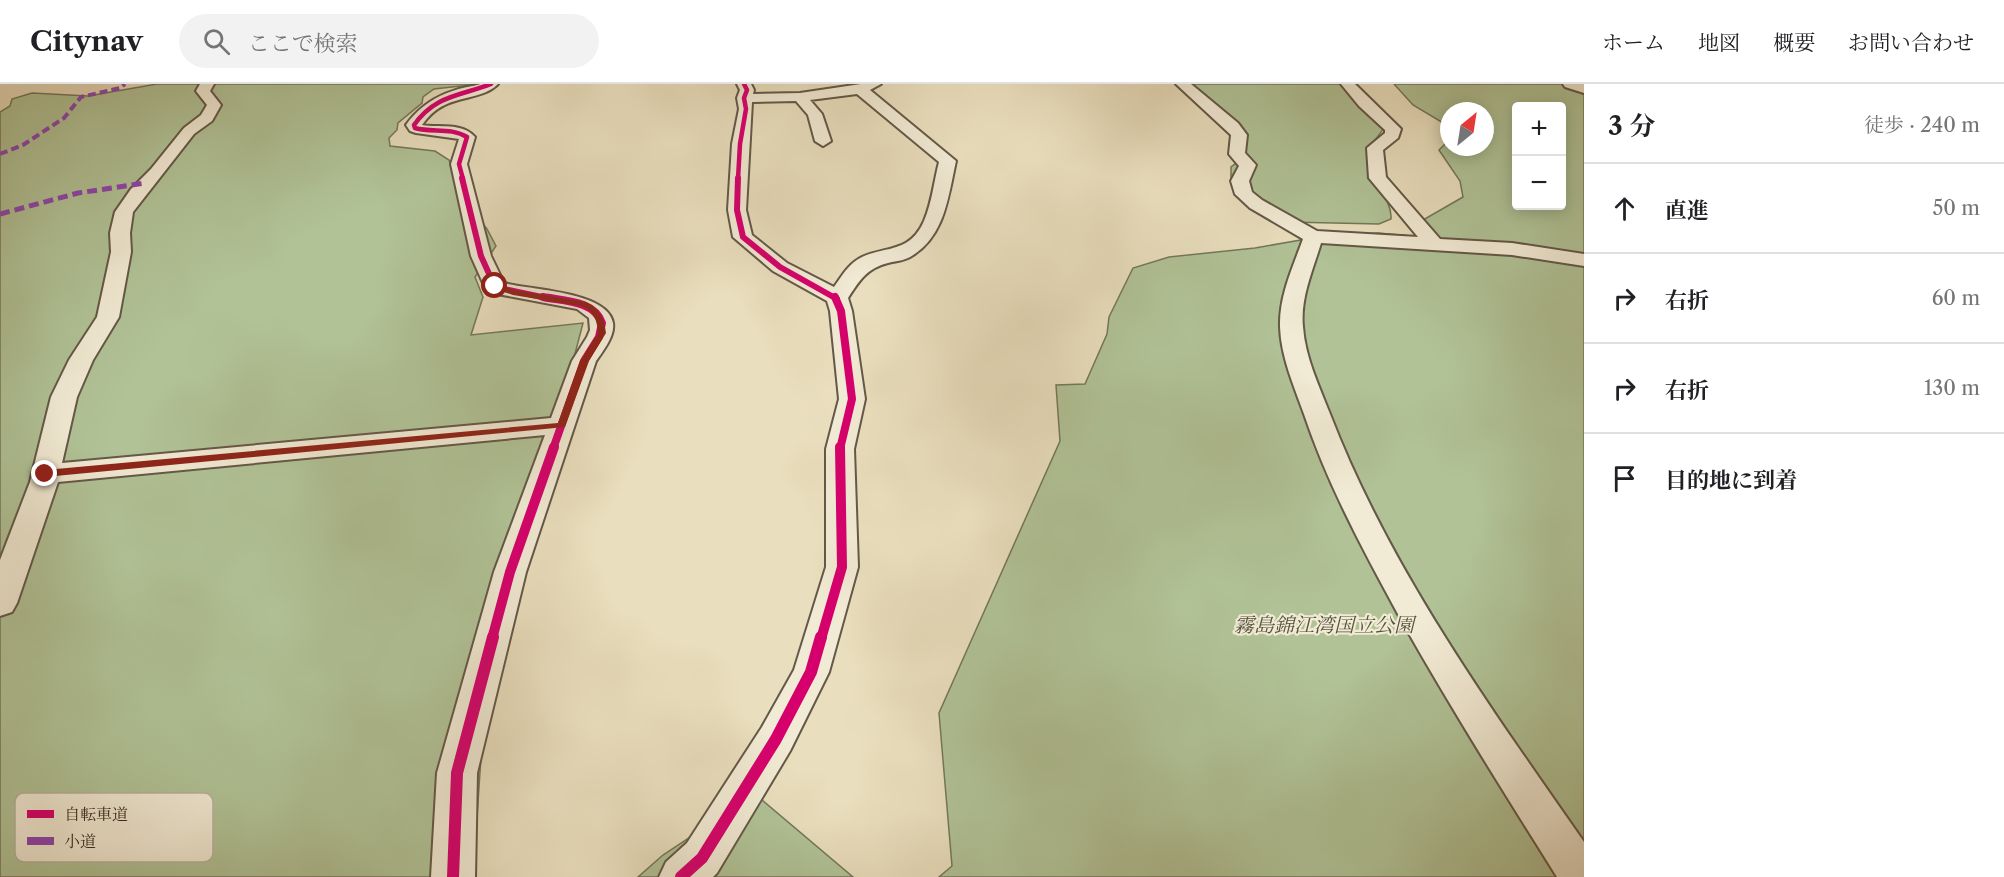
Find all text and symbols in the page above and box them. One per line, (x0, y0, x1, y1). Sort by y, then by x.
search box (179, 14, 599, 68)
text: Citynav (30, 24, 143, 58)
icon: search (200, 25, 233, 58)
text: ここで検索 (248, 30, 358, 57)
text: ホーム (1602, 30, 1665, 55)
text: 地図 (1698, 30, 1740, 55)
text: 概要 (1773, 30, 1815, 55)
text: お問い合わせ (1848, 30, 1974, 55)
north arrow (1440, 102, 1494, 156)
map controls (1512, 102, 1566, 210)
button: + (1512, 102, 1566, 156)
text: 3 分 (1608, 110, 1655, 142)
text: 徒歩 · 240 m (1864, 113, 1980, 137)
button: − (1512, 156, 1566, 210)
icon: ahead (1608, 192, 1641, 225)
text: 50 m (1933, 196, 1980, 220)
text: 直進 (1665, 197, 1709, 224)
route start (481, 272, 507, 298)
icon: right (1608, 282, 1641, 315)
text: 60 m (1932, 286, 1980, 310)
text: 右折 (1665, 287, 1709, 314)
icon: right (1608, 372, 1641, 405)
text: 130 m (1924, 376, 1980, 400)
text: 右折 (1665, 377, 1709, 404)
route end (31, 460, 57, 486)
icon: arrive (1608, 462, 1641, 495)
text: 目的地に到着 (1665, 467, 1797, 494)
park label: 霧島錦江湾国立公園 (1234, 613, 1417, 637)
legend (15, 793, 213, 862)
text: 自転車道 (64, 804, 128, 824)
text: 小道 (64, 831, 96, 851)

